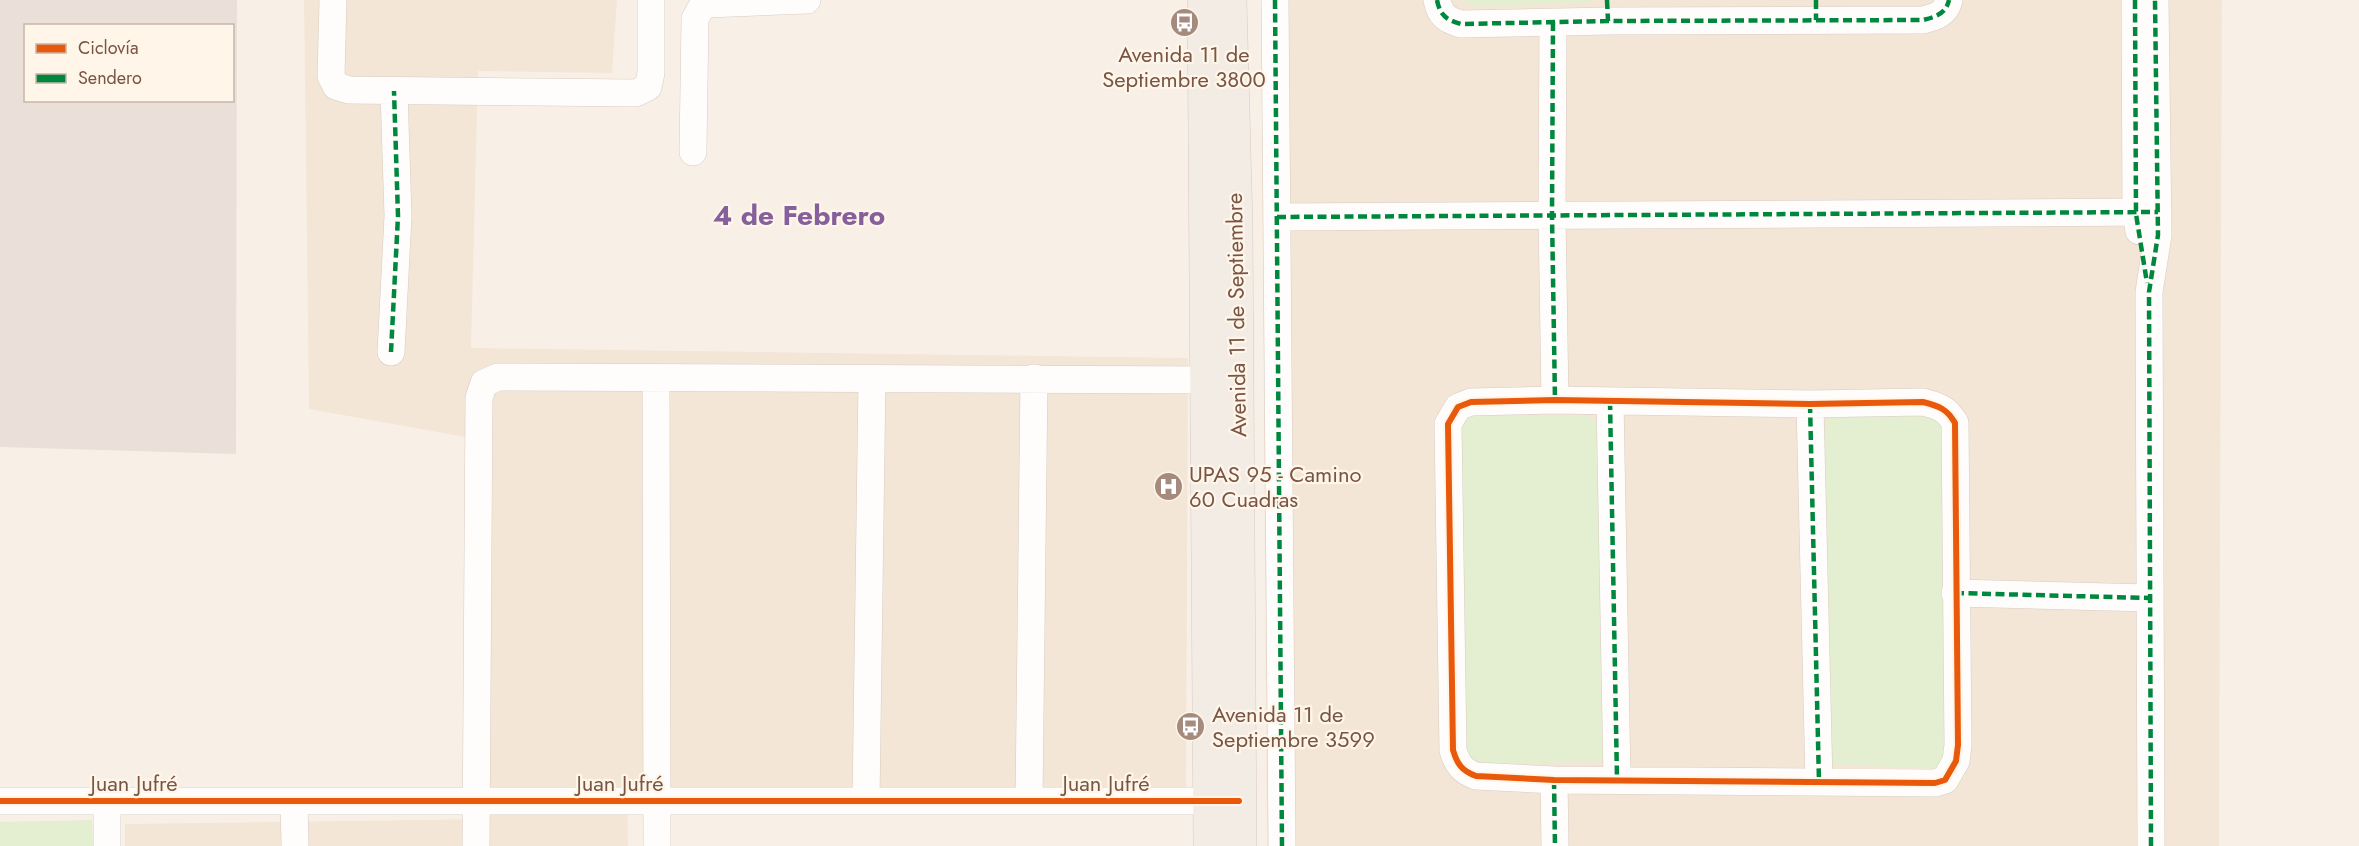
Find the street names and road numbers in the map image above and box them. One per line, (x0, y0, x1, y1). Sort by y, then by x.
street label: Avenida 11 de Septiembre (1218, 193, 1254, 437)
street label: Juan Jufré (87, 767, 178, 799)
street label: Juan Jufré (573, 767, 664, 799)
street label: Juan Jufré (1059, 767, 1150, 799)

